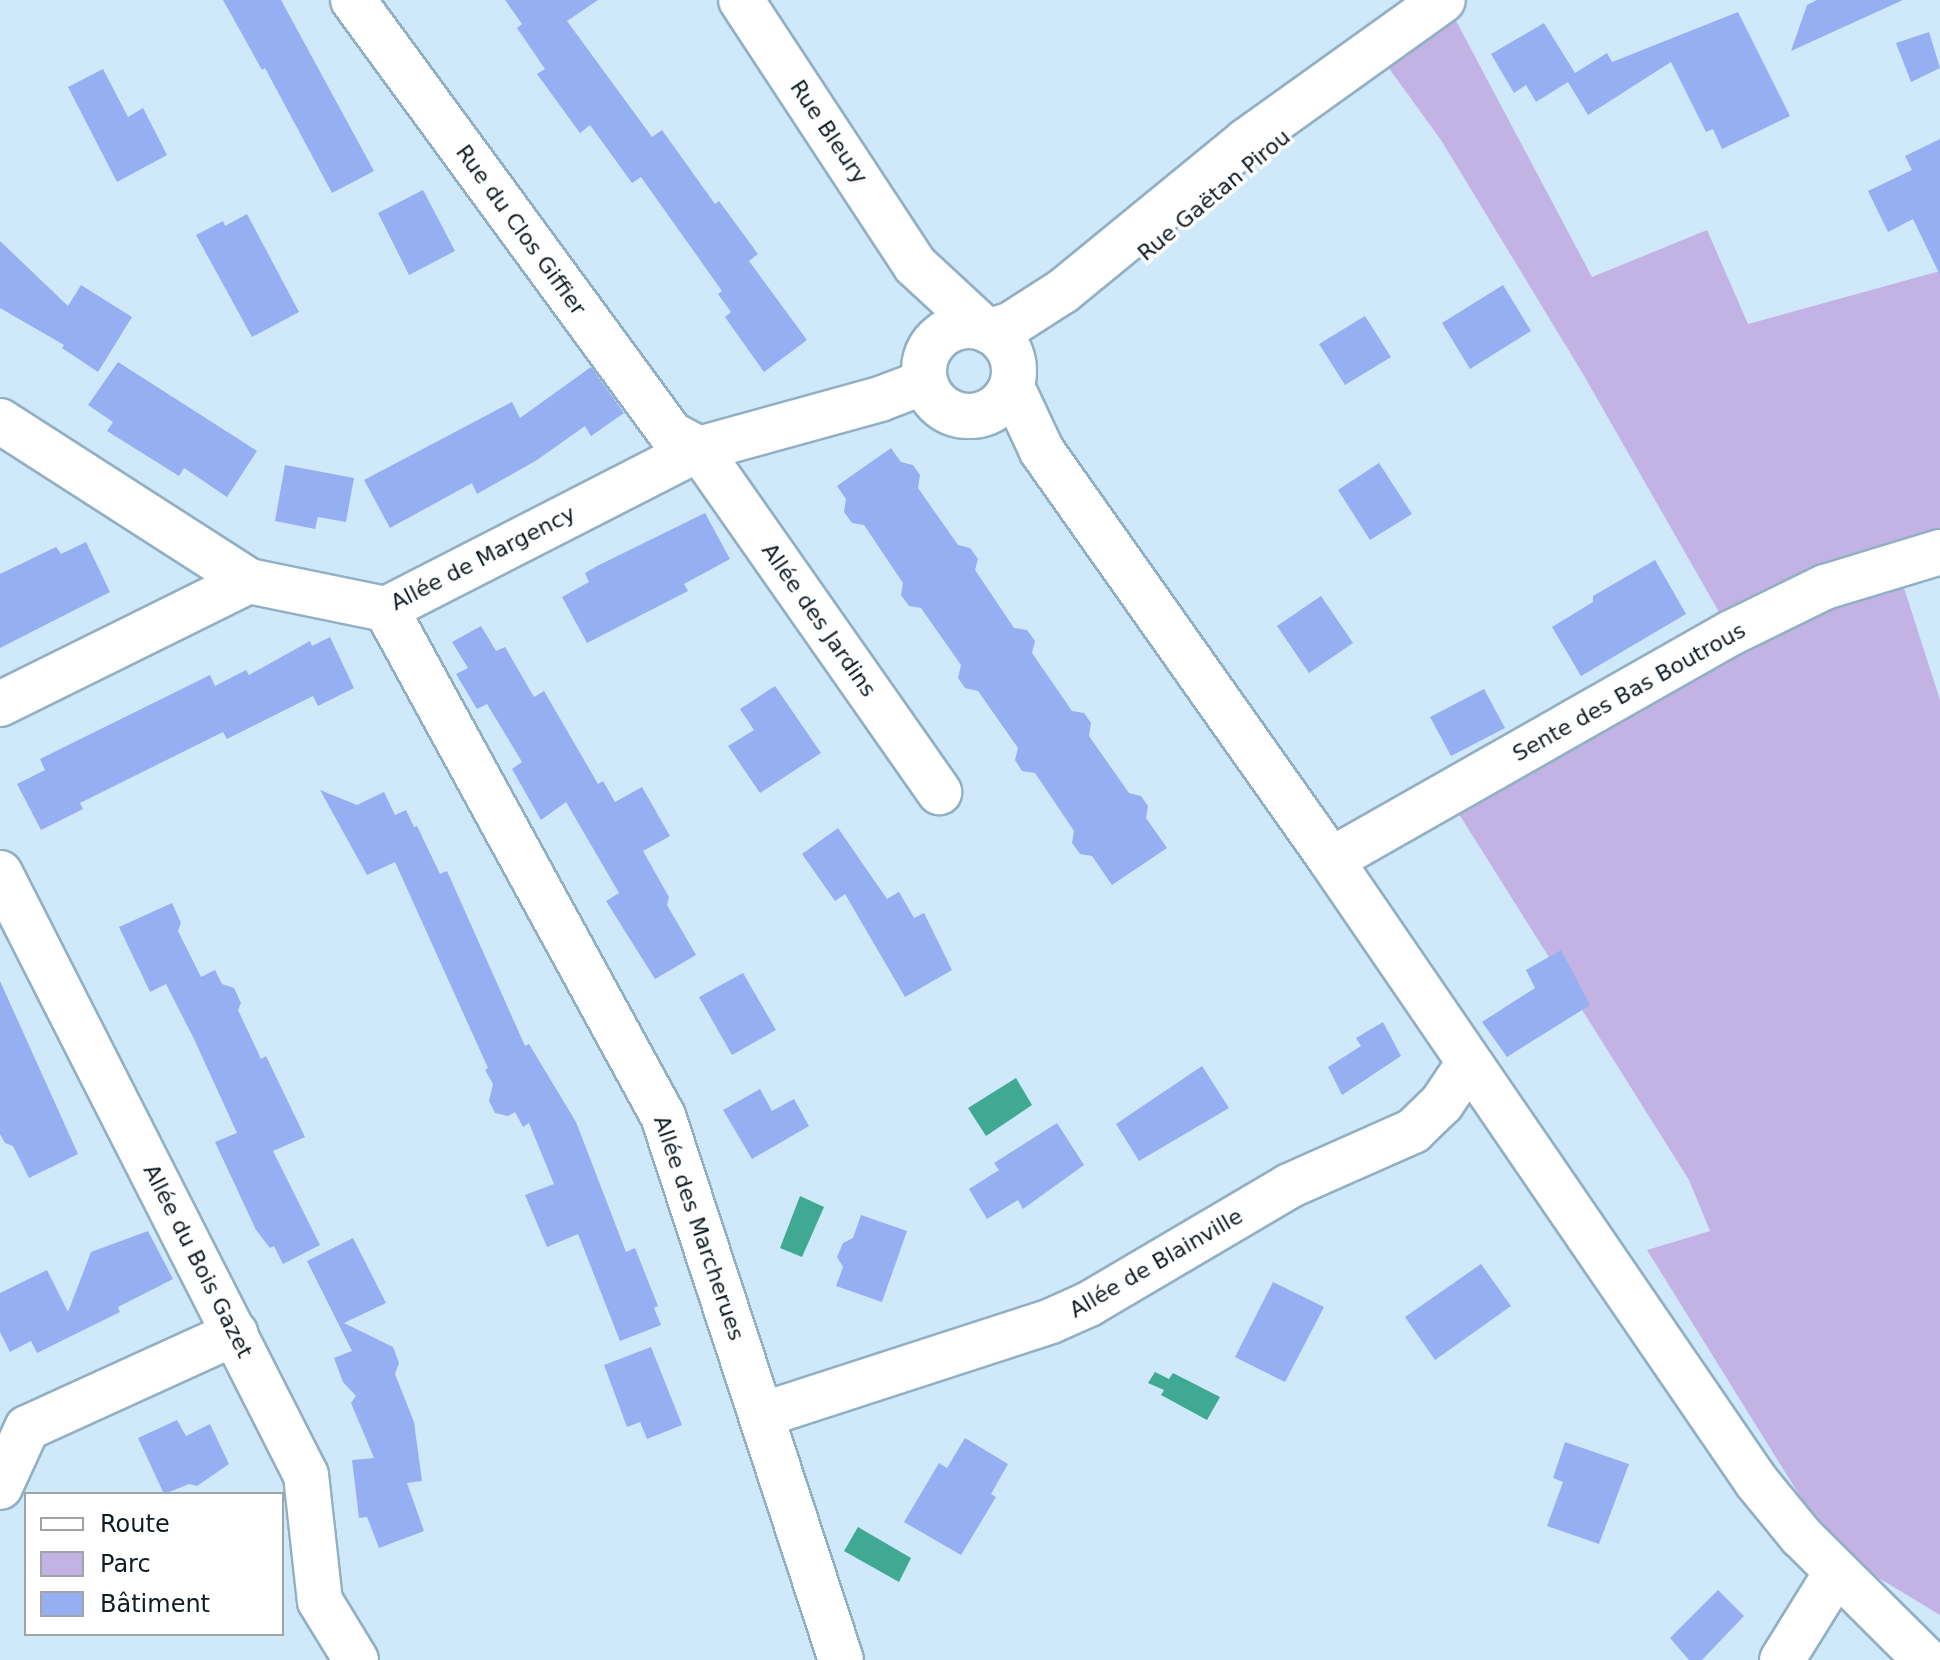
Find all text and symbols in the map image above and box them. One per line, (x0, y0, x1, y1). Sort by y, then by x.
street label: Rue Bleury (785, 75, 873, 189)
street label: Rue Gaëtan Pirou (1132, 124, 1296, 266)
street label: Rue du Clos Giffier (450, 140, 592, 320)
street label: Allée de Margency (386, 500, 580, 616)
street label: Allée des Jardins (756, 538, 882, 702)
street label: Sente des Bas Boutrous (1508, 617, 1750, 767)
street label: Allée des Marcherues (648, 1112, 750, 1344)
street label: Allée du Bois Gazet (138, 1160, 258, 1362)
street label: Allée de Blainville (1065, 1203, 1247, 1323)
legend (24, 1492, 284, 1636)
text: Route (100, 1510, 170, 1538)
text: Parc (100, 1550, 151, 1578)
text: Bâtiment (100, 1590, 210, 1618)

